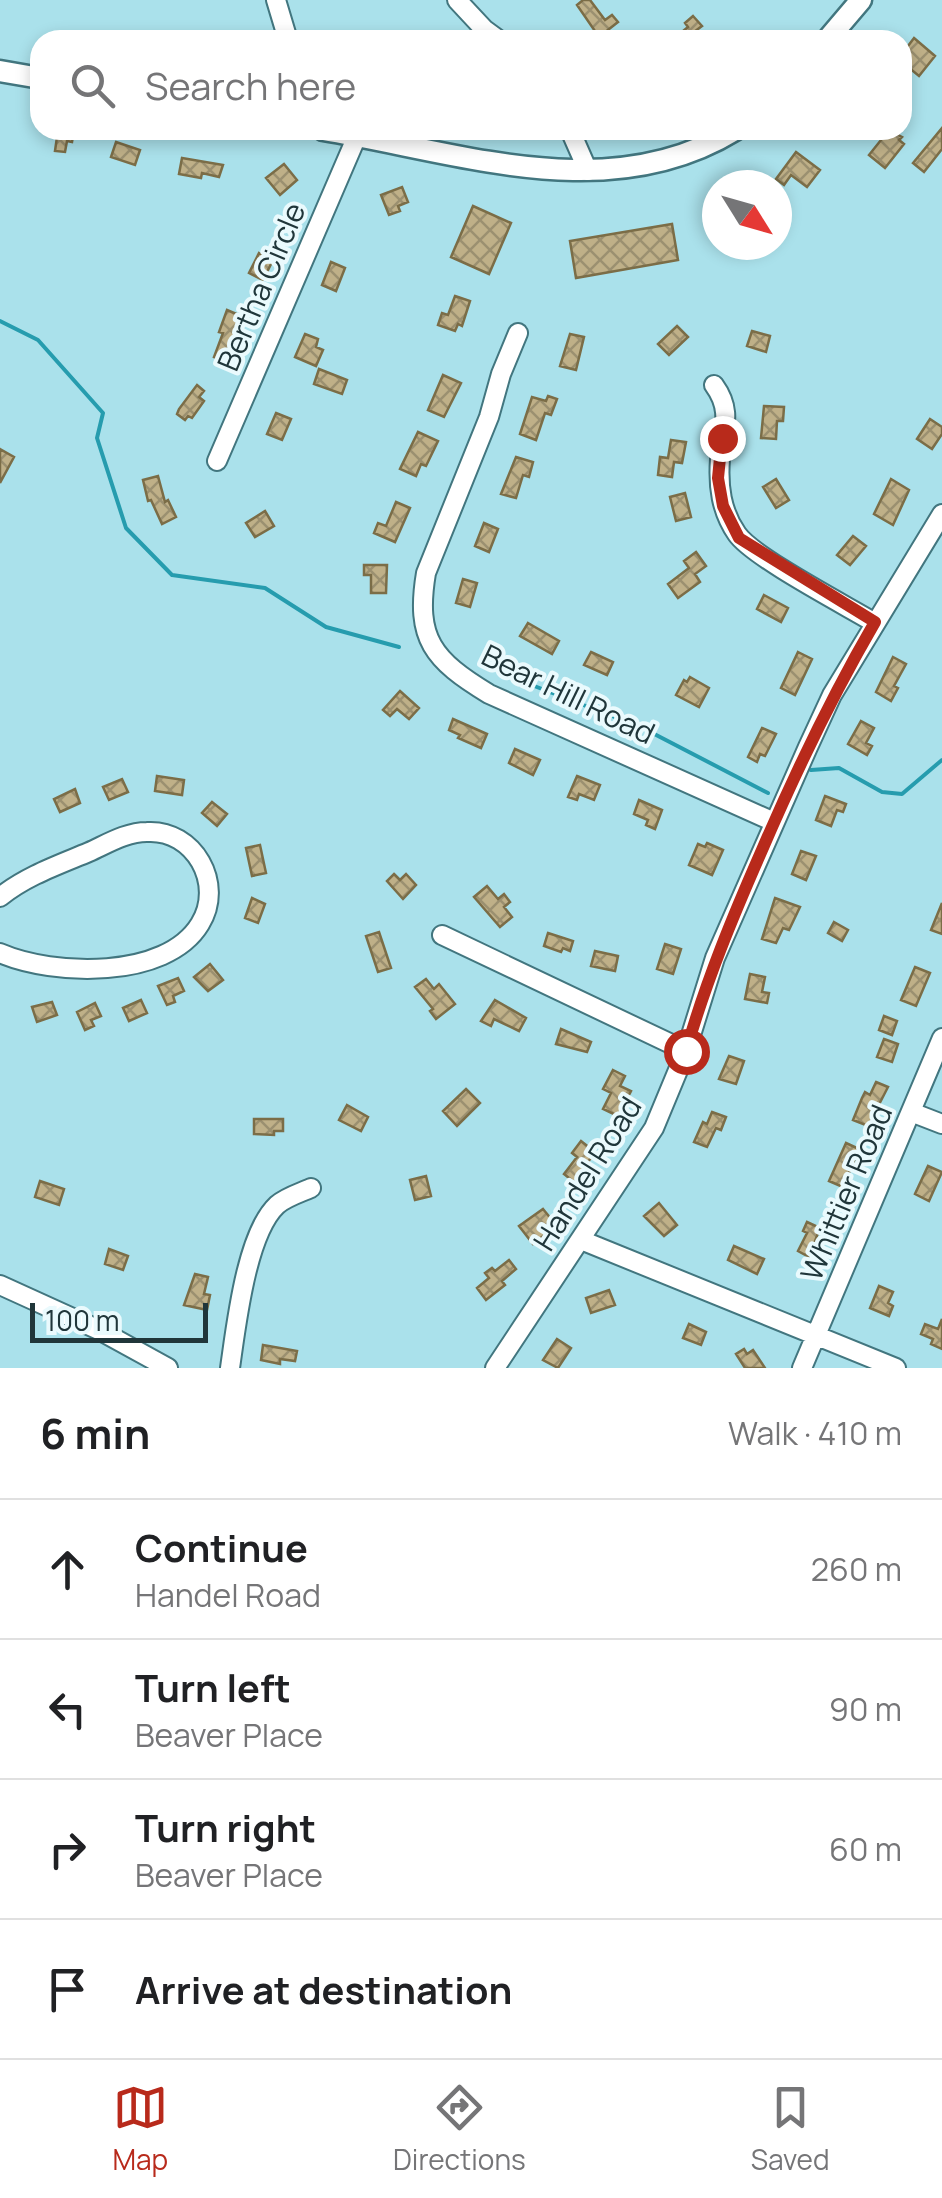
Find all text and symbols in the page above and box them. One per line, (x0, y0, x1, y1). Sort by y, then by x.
search box (30, 30, 912, 140)
icon: search (65, 58, 120, 113)
text: Search here (145, 59, 356, 111)
north arrow (702, 170, 792, 260)
street label: Bertha Circle (207, 196, 314, 377)
route end (700, 416, 746, 462)
street label: Bear Hill Road (475, 634, 662, 753)
route start (664, 1029, 710, 1075)
street label: Handel Road (523, 1088, 650, 1258)
street label: Whittier Road (790, 1098, 901, 1287)
scale bar (30, 1298, 208, 1342)
text: 100 m (45, 1301, 119, 1339)
text: 6 min (40, 1404, 150, 1462)
text: Walk · 410 m (728, 1411, 902, 1455)
text: Continue (135, 1521, 308, 1573)
icon: ahead (40, 1542, 95, 1597)
text: 260 m (811, 1547, 902, 1591)
text: Handel Road (135, 1573, 321, 1617)
text: Turn left (135, 1661, 291, 1713)
icon: left (40, 1682, 95, 1737)
text: 90 m (829, 1687, 902, 1731)
text: Beaver Place (135, 1713, 323, 1757)
text: Turn right (135, 1801, 316, 1853)
icon: right (40, 1822, 95, 1877)
text: 60 m (829, 1827, 902, 1871)
text: Beaver Place (135, 1853, 323, 1897)
icon: arrive (40, 1962, 95, 2017)
text: Arrive at destination (135, 1963, 512, 2015)
tab: Map (112, 2080, 168, 2178)
tab: Directions (393, 2080, 526, 2178)
tab: Saved (751, 2080, 830, 2178)

